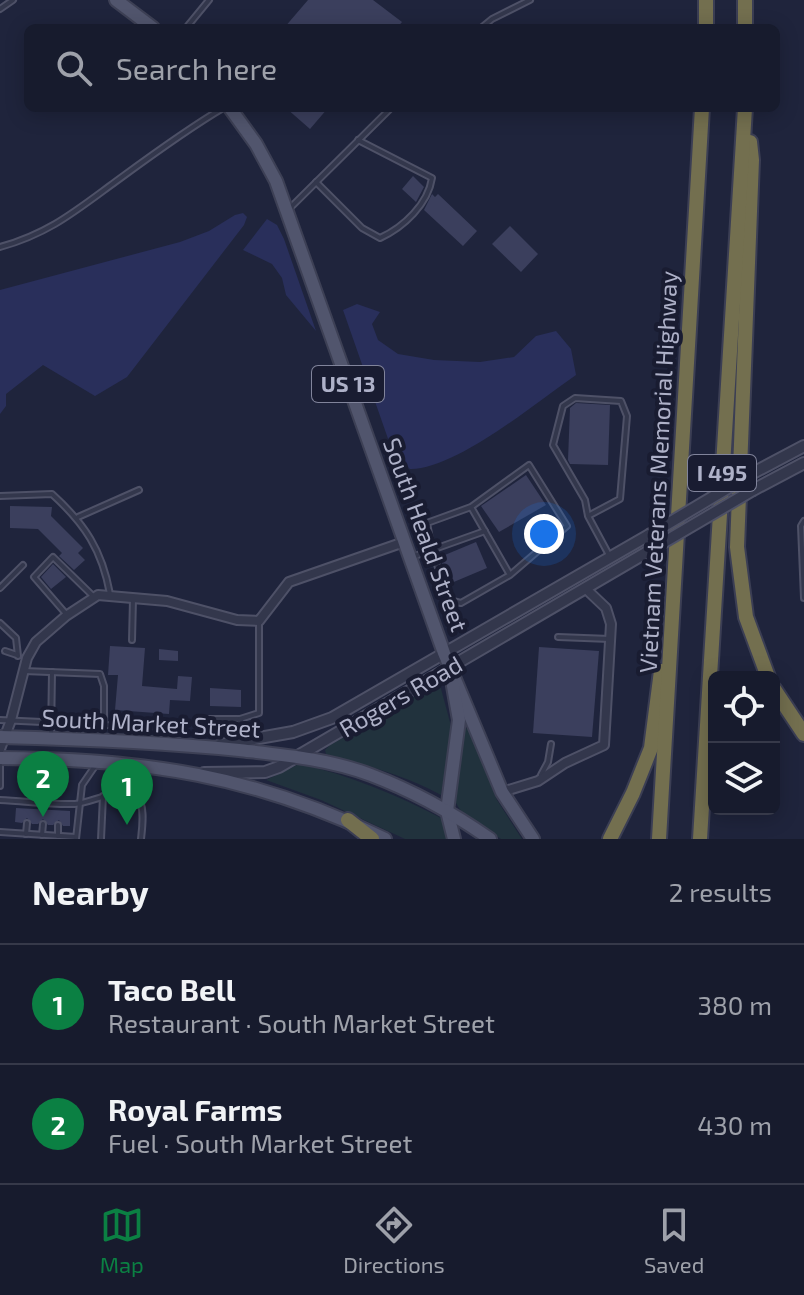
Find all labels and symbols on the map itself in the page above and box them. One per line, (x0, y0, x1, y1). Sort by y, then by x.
street label: Vietnam Veterans Memorial Highway (632, 270, 683, 674)
road number: US 13 (312, 366, 384, 402)
street label: South Heald Street (378, 434, 475, 635)
road number: I 495 (688, 455, 756, 491)
your location (524, 514, 564, 554)
street label: Rogers Road (334, 649, 467, 743)
street label: South Market Street (41, 702, 261, 743)
pin: 2 (17, 751, 69, 817)
pin: 1 (101, 759, 153, 825)

